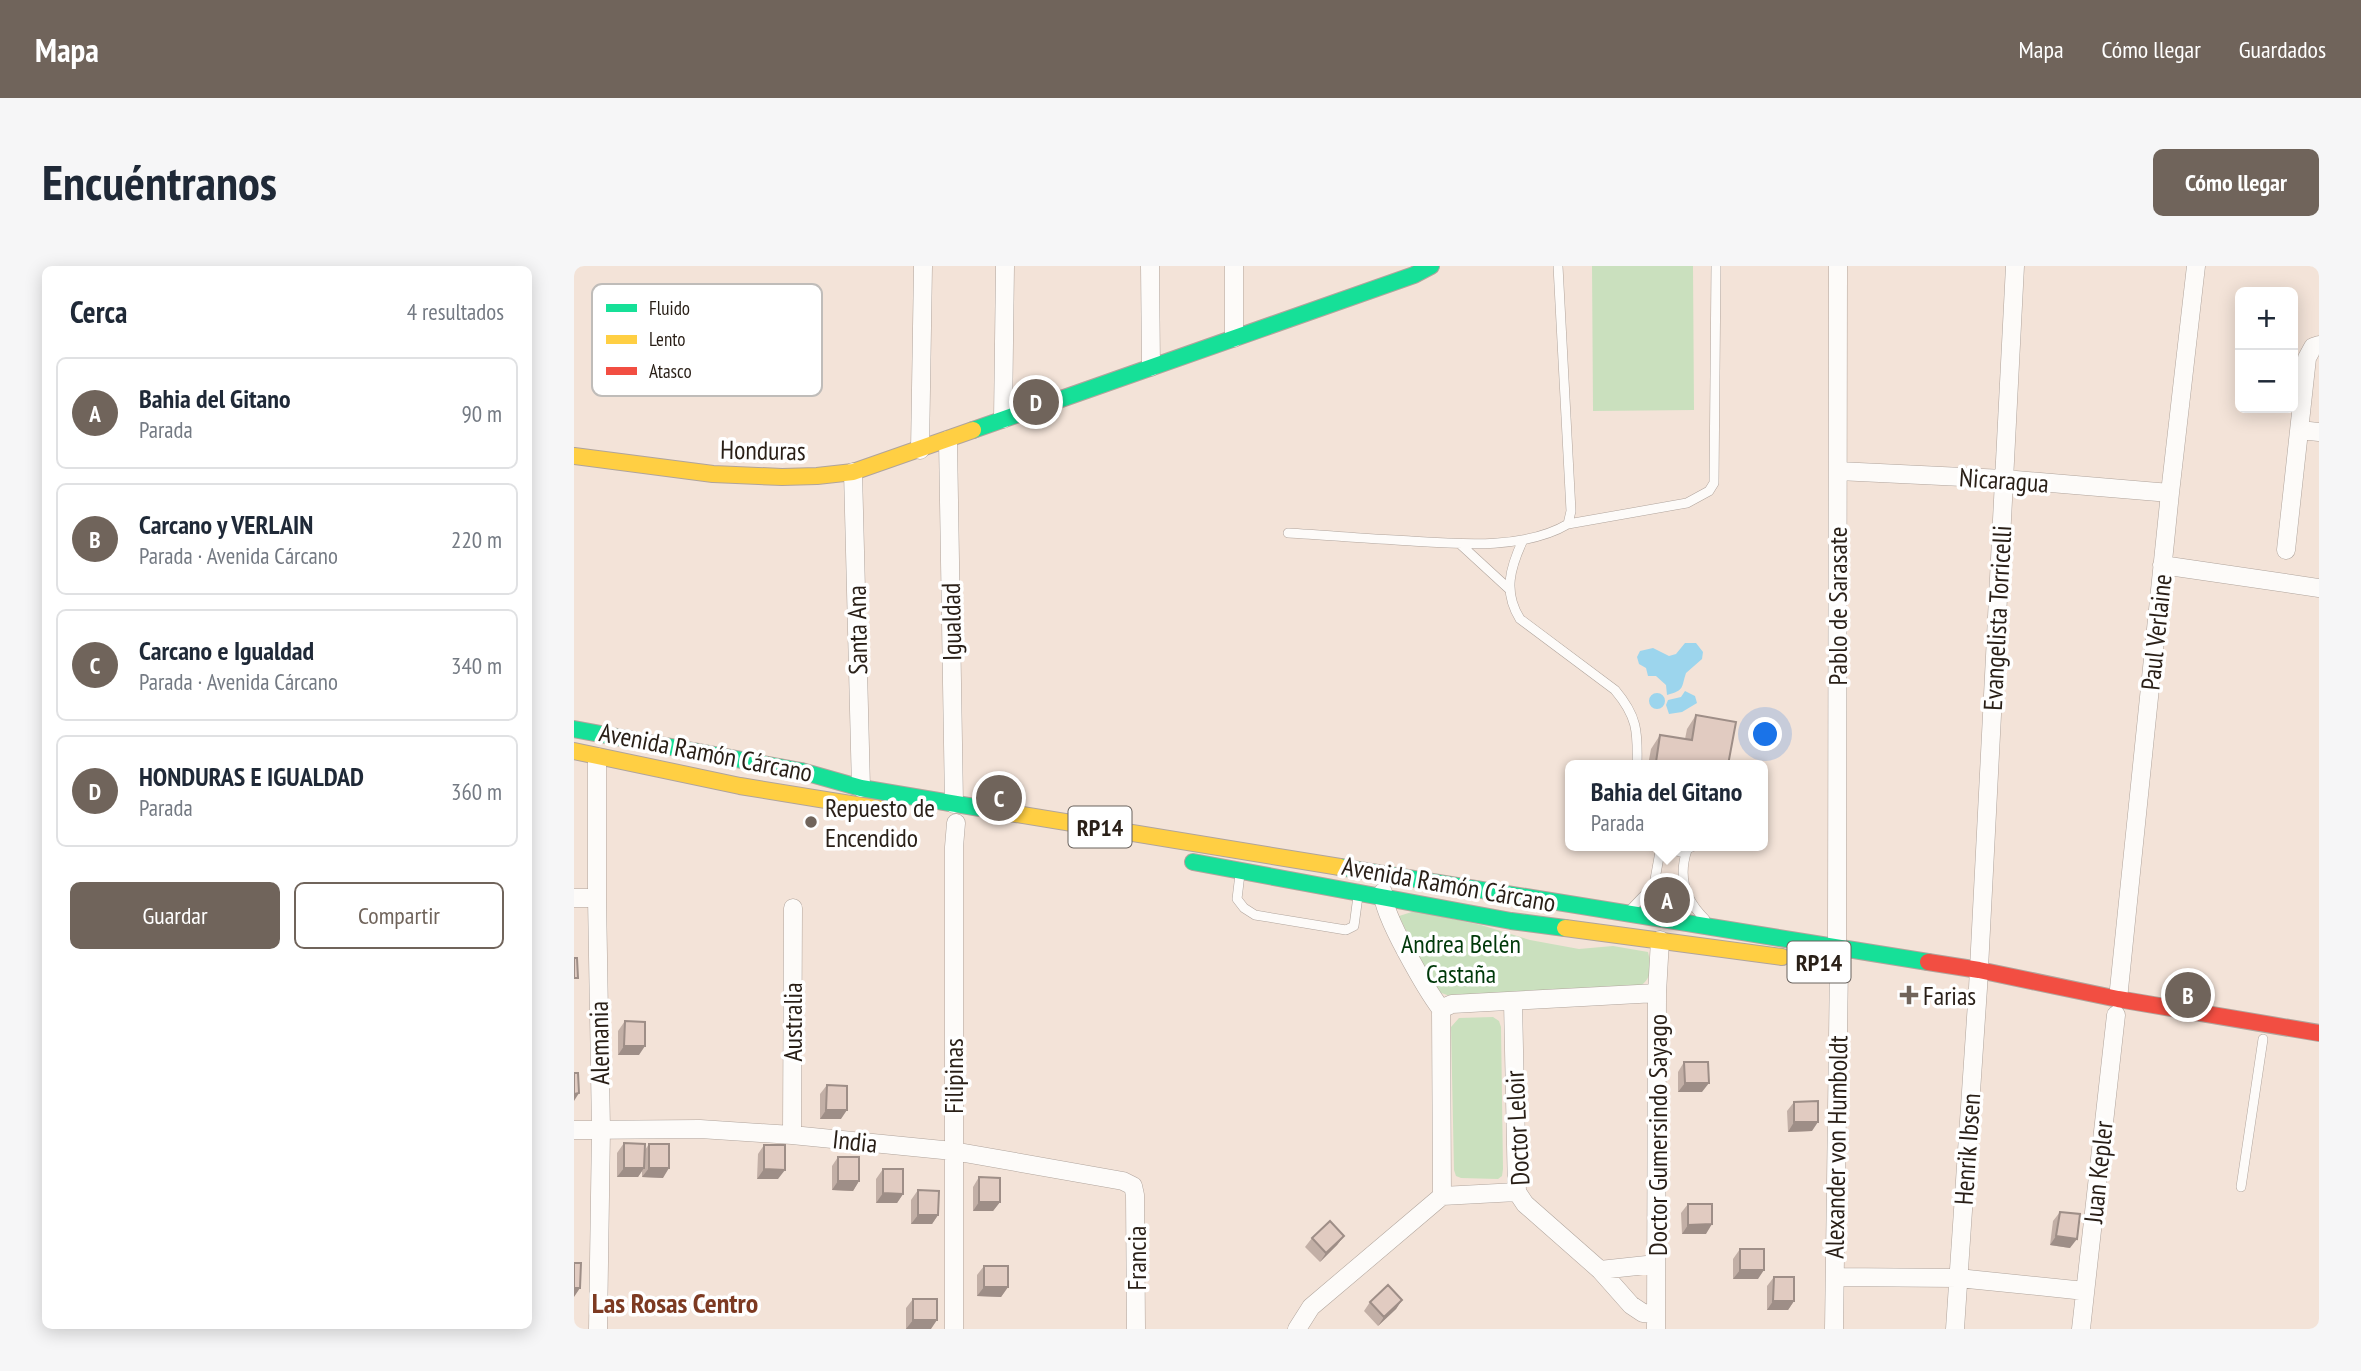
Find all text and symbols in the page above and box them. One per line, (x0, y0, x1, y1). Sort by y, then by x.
text: Mapa (35, 28, 99, 71)
text: Mapa (2019, 34, 2064, 65)
text: Cómo llegar (2102, 34, 2201, 65)
text: Guardados (2239, 34, 2326, 65)
button: Cómo llegar (2153, 149, 2319, 216)
text: Encuéntranos (42, 150, 277, 214)
legend (592, 284, 822, 396)
map controls (2235, 287, 2298, 413)
button: + (2235, 287, 2298, 350)
text: Cerca (70, 292, 127, 331)
text: Fluido (649, 296, 690, 320)
text: 4 resultados (407, 297, 504, 326)
text: Lento (649, 327, 686, 351)
button: − (2235, 350, 2298, 413)
text: Atasco (649, 359, 692, 383)
pin: D (1013, 376, 1059, 428)
text: Bahia del Gitano (139, 382, 291, 415)
text: A (89, 399, 101, 428)
text: 90 m (461, 399, 502, 428)
text: Parada (139, 415, 193, 444)
street label: Honduras (720, 433, 806, 467)
street label: Nicaragua (1958, 460, 2050, 500)
text: Carcano y VERLAIN (139, 508, 313, 541)
text: B (89, 525, 101, 554)
text: 220 m (451, 525, 502, 554)
street label: Evangelista Torricelli (1976, 525, 2018, 711)
street label: Pablo de Sarasate (1821, 527, 1854, 685)
text: Parada · Avenida Cárcano (139, 541, 338, 570)
street label: Paul Verlaine (2133, 572, 2179, 692)
street label: Igualdad (934, 583, 968, 661)
street label: Santa Ana (840, 585, 874, 675)
text: Carcano e Igualdad (139, 634, 314, 667)
text: C (90, 651, 100, 680)
text: 340 m (451, 651, 502, 680)
text: Parada · Avenida Cárcano (139, 667, 338, 696)
street label: Avenida Ramón Cárcano (597, 715, 815, 789)
your location (1748, 717, 1782, 751)
text: HONDURAS E IGUALDAD (139, 760, 364, 793)
popup (1565, 760, 1768, 851)
pin: C (976, 772, 1022, 824)
text: Bahia del Gitano (1591, 775, 1742, 808)
text: D (89, 777, 101, 806)
text: 360 m (451, 777, 502, 806)
place label: Repuesto de Encendido (825, 791, 935, 854)
text: Parada (139, 793, 193, 822)
road number: RP14 (1068, 806, 1132, 848)
text: Parada (1591, 808, 1644, 837)
marker: Repuesto de Encendido (803, 814, 819, 830)
street label: Avenida Ramón Cárcano (1340, 849, 1558, 919)
pin: A (1644, 874, 1690, 926)
button: Guardar (70, 882, 280, 949)
button: Compartir (294, 882, 504, 949)
park label: Andrea Belén Castaña (1401, 927, 1521, 990)
road number: RP14 (1788, 942, 1850, 982)
pin: B (2165, 969, 2211, 1021)
place label: Farias (1923, 979, 1976, 1012)
street label: Australia (776, 982, 809, 1062)
marker: Farias (1901, 987, 1917, 1003)
street label: Alemania (582, 1001, 616, 1085)
street label: Doctor Gumersindo Sayago (1641, 1014, 1674, 1256)
street label: Alexander von Humboldt (1818, 1035, 1854, 1259)
street label: Filipinas (937, 1038, 970, 1114)
street label: Doctor Leloir (1498, 1070, 1536, 1186)
street label: Henrik Ibsen (1947, 1092, 1987, 1206)
street label: Juan Kepler (2076, 1119, 2120, 1226)
street label: India (831, 1122, 879, 1160)
street label: Francia (1120, 1226, 1153, 1290)
district label: Las Rosas Centro (592, 1284, 758, 1321)

